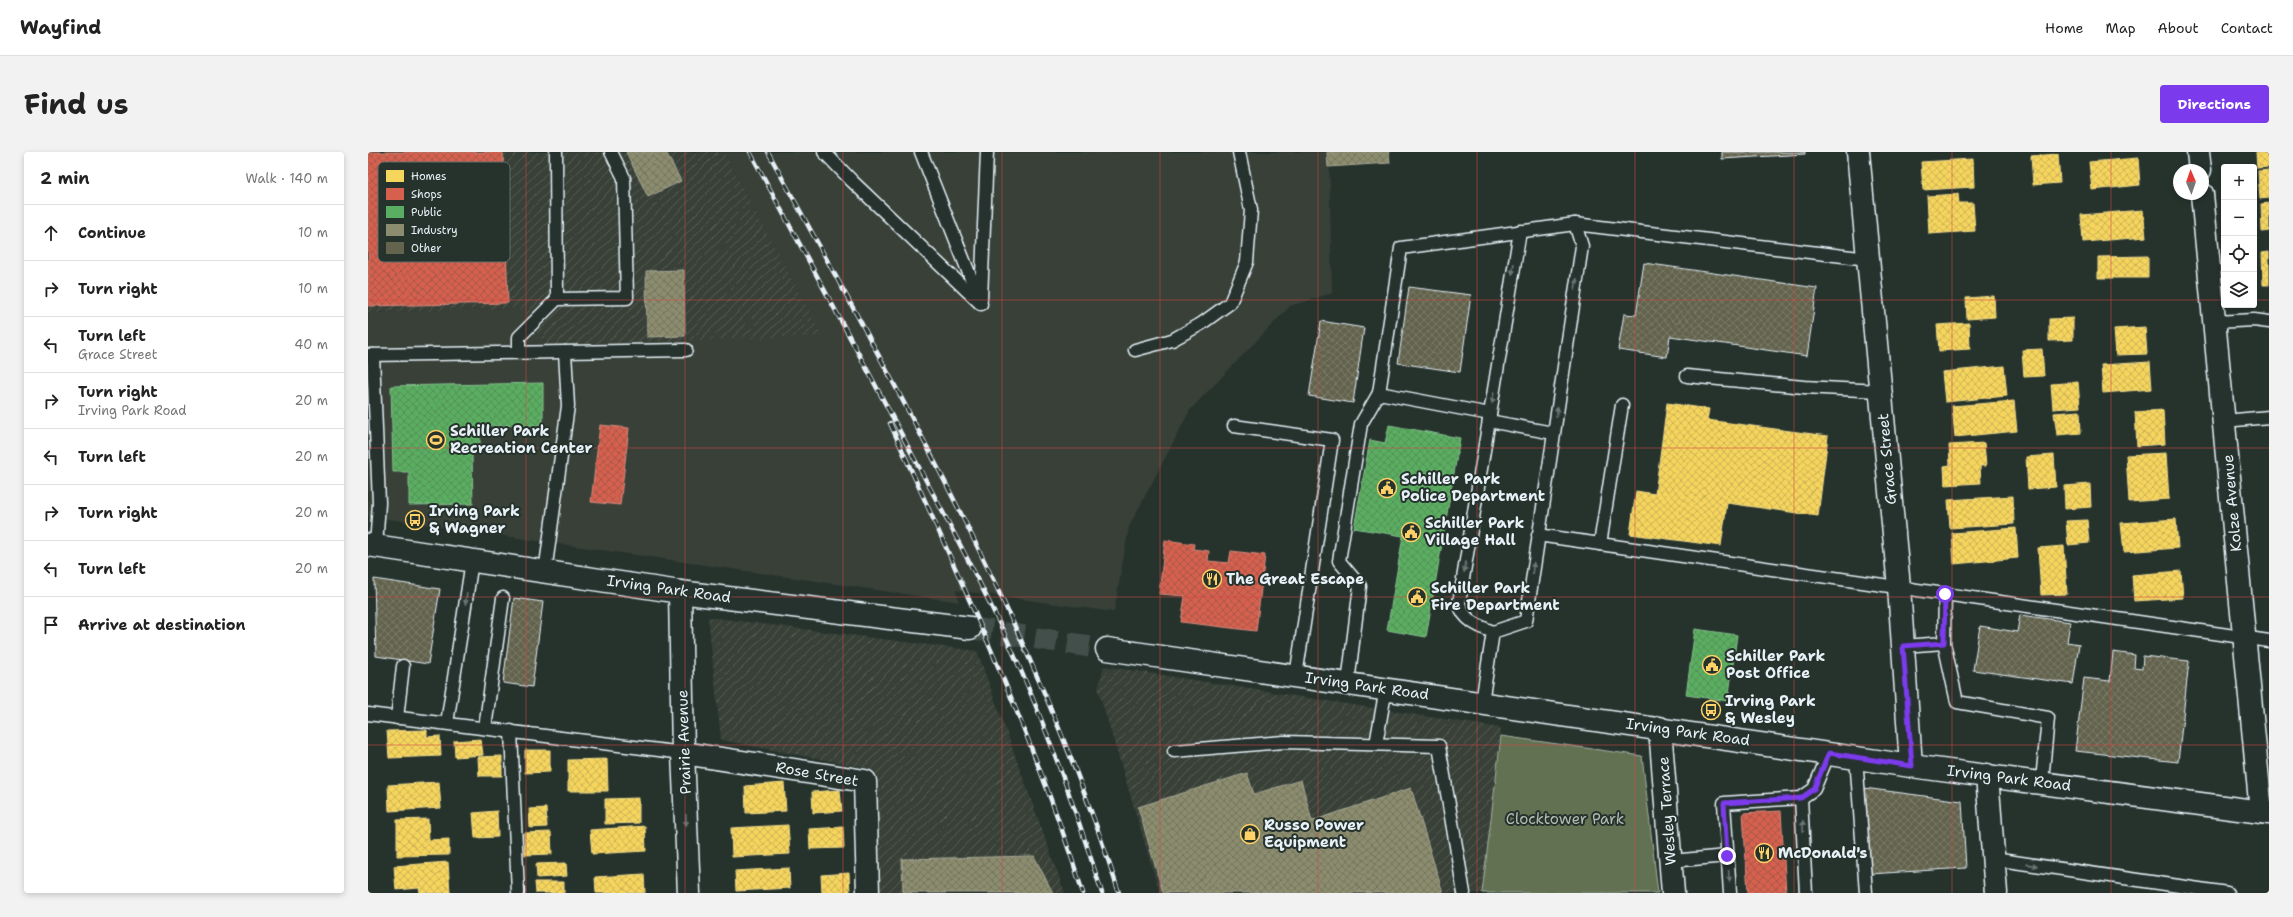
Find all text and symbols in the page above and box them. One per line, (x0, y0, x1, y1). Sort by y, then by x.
text: Wayfind (20, 15, 101, 40)
text: Home (2045, 19, 2084, 37)
text: Map (2106, 19, 2136, 37)
text: About (2158, 19, 2199, 37)
text: Contact (2221, 19, 2273, 37)
text: Find us (24, 85, 129, 123)
button: Directions (2160, 85, 2269, 123)
legend (378, 162, 510, 262)
north arrow (2173, 164, 2209, 200)
map controls (2221, 164, 2257, 308)
button: + (2221, 164, 2257, 200)
text: 2 min (40, 167, 90, 189)
text: Homes (411, 169, 447, 184)
text: Walk · 140 m (245, 170, 328, 187)
text: Shops (411, 187, 442, 202)
button: − (2221, 200, 2257, 236)
text: Public (411, 205, 442, 220)
icon: ahead (40, 222, 62, 244)
text: Continue (78, 223, 146, 243)
text: Industry (411, 223, 458, 238)
text: 10 m (298, 224, 328, 241)
button: locate (2221, 236, 2257, 272)
text: Other (411, 241, 442, 256)
one-way arrow (1510, 263, 1516, 275)
button: layers (2221, 272, 2257, 308)
icon: right (40, 278, 62, 300)
one-way arrow (1573, 278, 1579, 290)
text: Turn right (78, 279, 158, 299)
text: 10 m (298, 280, 328, 297)
text: Turn left (78, 326, 146, 346)
icon: left (40, 334, 62, 356)
text: 40 m (294, 336, 328, 353)
text: Grace Street (78, 346, 157, 363)
text: Turn right (78, 382, 158, 402)
icon: right (40, 390, 62, 412)
one-way arrow (1489, 391, 1495, 404)
text: 20 m (295, 392, 328, 409)
text: Irving Park Road (78, 402, 186, 419)
one-way arrow (1554, 406, 1560, 418)
street label: Grace Street (1873, 412, 1901, 506)
place label: Schiller Park Recreation Center (450, 421, 593, 458)
sports icon: Schiller Park Recreation Center (425, 429, 447, 451)
icon: left (40, 446, 62, 468)
text: Turn left (78, 447, 146, 467)
text: 20 m (295, 448, 328, 465)
street label: Kolze Avenue (2218, 454, 2246, 552)
place label: Schiller Park Police Department (1401, 469, 1545, 506)
public building icon: Schiller Park Police Department (1376, 477, 1398, 499)
place label: Irving Park & Wagner (429, 501, 520, 538)
icon: right (40, 502, 62, 524)
text: Turn right (78, 503, 158, 523)
text: 20 m (295, 504, 328, 521)
bus stop icon: Irving Park & Wagner (404, 509, 426, 531)
place label: Schiller Park Village Hall (1425, 513, 1524, 550)
public building icon: Schiller Park Village Hall (1400, 521, 1422, 543)
icon: left (40, 558, 62, 580)
text: Turn left (78, 559, 146, 579)
text: 20 m (295, 560, 328, 577)
one-way arrow (1462, 561, 1468, 573)
one-way arrow (1530, 562, 1536, 574)
restaurant icon: The Great Escape (1201, 568, 1223, 590)
place label: The Great Escape (1226, 569, 1364, 589)
street label: Irving Park Road (606, 570, 733, 608)
place label: Schiller Park Fire Department (1431, 578, 1559, 615)
route start (1936, 585, 1954, 603)
public building icon: Schiller Park Fire Department (1406, 586, 1428, 608)
one-way arrow (463, 593, 469, 605)
icon: arrive (40, 614, 62, 636)
text: Arrive at destination (78, 615, 246, 635)
place label: Schiller Park Post Office (1726, 646, 1825, 683)
public building icon: Schiller Park Post Office (1701, 654, 1723, 676)
street label: Irving Park Road (1304, 667, 1431, 705)
street label: Prairie Avenue (672, 689, 696, 795)
place label: Irving Park & Wesley (1725, 691, 1816, 728)
bus stop icon: Irving Park & Wesley (1700, 699, 1722, 721)
street label: Irving Park Road (1625, 713, 1752, 751)
street label: Wesley Terrace (1653, 756, 1681, 866)
street label: Rose Street (774, 757, 860, 791)
street label: Irving Park Road (1946, 760, 2073, 796)
park label: Clocktower Park (1506, 809, 1624, 829)
one-way arrow (683, 814, 690, 826)
place label: Russo Power Equipment (1264, 815, 1364, 852)
one-way arrow (1799, 820, 1806, 832)
shop icon: Russo Power Equipment (1239, 823, 1261, 845)
restaurant icon: McDonald's (1753, 842, 1775, 864)
place label: McDonald's (1778, 843, 1868, 863)
route end (1718, 847, 1736, 865)
one-way arrow (2026, 862, 2038, 868)
one-way arrow (1725, 870, 1732, 882)

